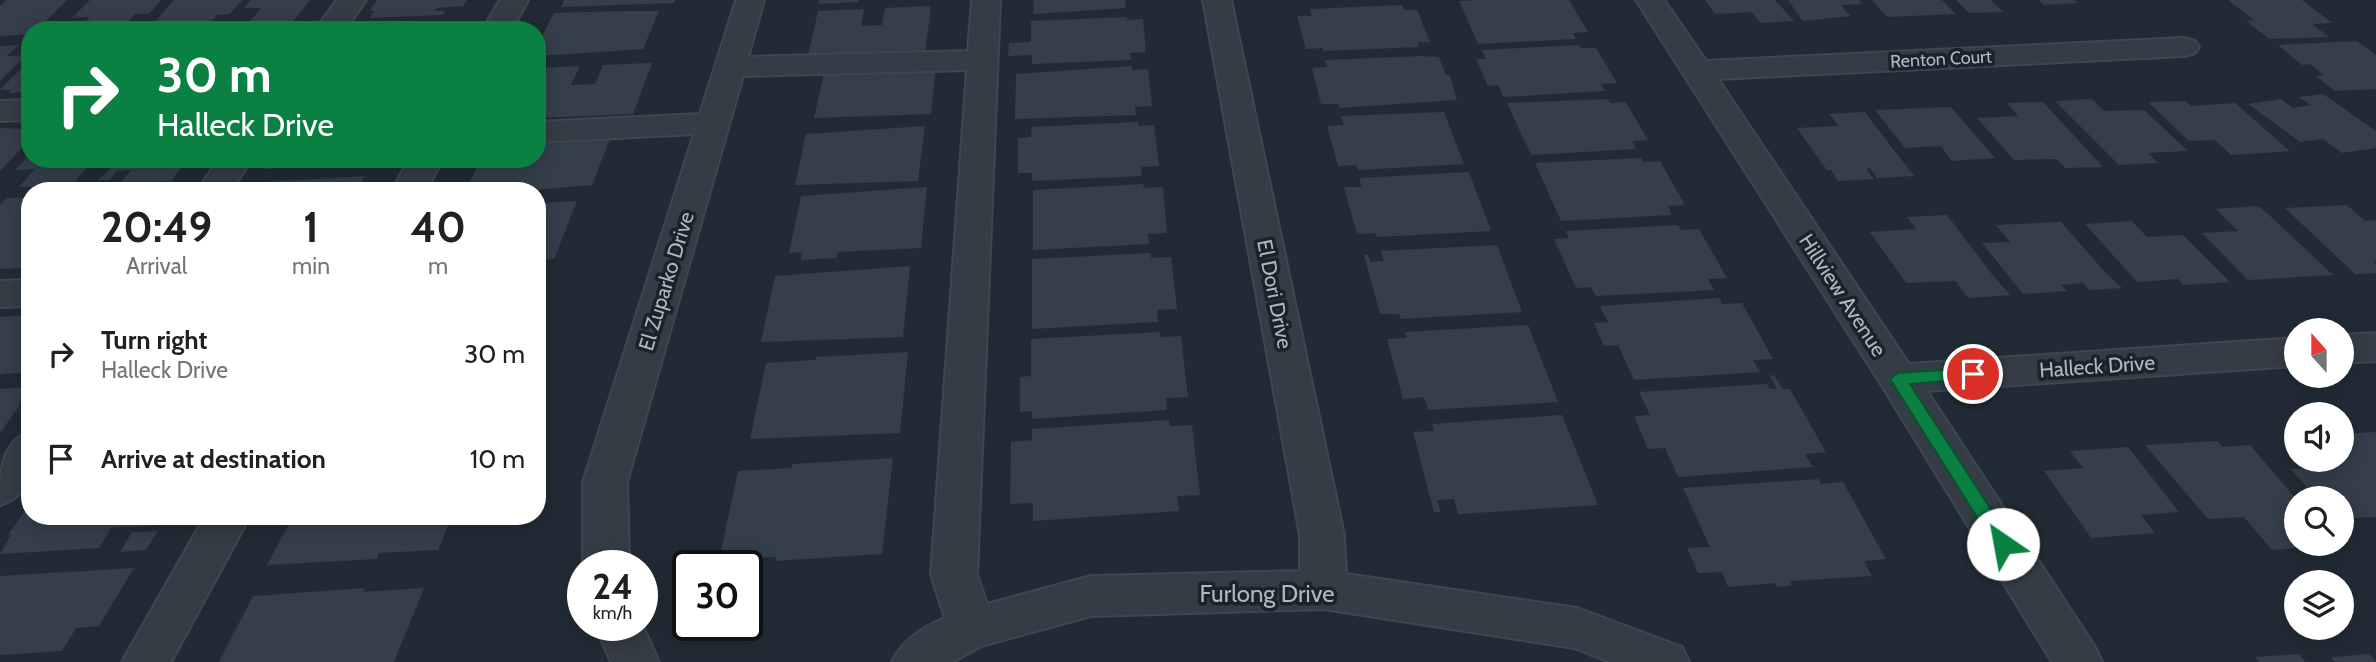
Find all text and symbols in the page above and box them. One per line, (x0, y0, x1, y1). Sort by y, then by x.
text: 30 m (157, 45, 272, 104)
street label: Renton Court (1890, 45, 1992, 73)
icon: right (42, 49, 133, 140)
text: Halleck Drive (157, 105, 334, 144)
text: 20:49 (101, 201, 212, 253)
text: 1 (303, 201, 319, 253)
text: 40 (410, 201, 466, 253)
street label: El Zuparko Drive (633, 208, 699, 353)
street label: Hillview Avenue (1794, 229, 1892, 361)
street label: El Dori Drive (1252, 237, 1298, 351)
text: Arrival (126, 252, 187, 280)
text: min (292, 252, 330, 280)
text: m (428, 252, 448, 280)
north arrow (2284, 318, 2354, 388)
map controls (2284, 318, 2354, 640)
text: Turn right (101, 324, 207, 356)
icon: right (42, 335, 80, 373)
text: 30 m (464, 338, 525, 370)
pin (1943, 344, 2003, 404)
street label: Halleck Drive (2038, 349, 2156, 383)
icon: arrive (1954, 355, 1992, 393)
text: Halleck Drive (101, 356, 228, 384)
button: sound (2284, 402, 2354, 472)
icon: arrive (42, 440, 80, 478)
text: Arrive at destination (101, 443, 326, 475)
text: 10 m (470, 443, 525, 475)
button: search (2284, 486, 2354, 556)
position arrow (1966, 507, 2040, 581)
speed limit sign: 30 (672, 550, 763, 641)
text: 24 (592, 565, 633, 608)
button: layers (2284, 570, 2354, 640)
street label: Furlong Drive (1199, 579, 1335, 608)
text: km/h (593, 602, 632, 624)

